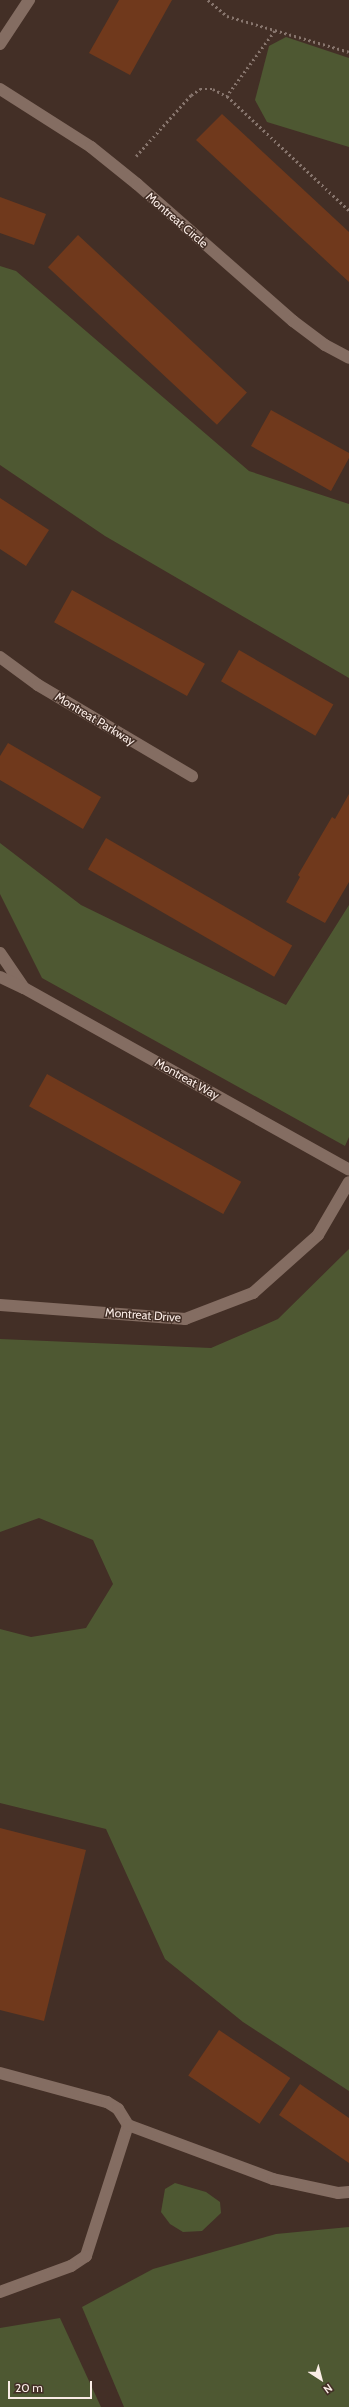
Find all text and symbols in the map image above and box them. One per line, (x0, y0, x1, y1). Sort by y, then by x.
street label: Montreat Circle (143, 189, 211, 251)
street label: Montreat Parkway (52, 689, 138, 749)
street label: Montreat Way (152, 1055, 222, 1103)
street label: Montreat Drive (105, 1305, 181, 1325)
north arrow (301, 2359, 341, 2399)
scale bar (10, 2373, 94, 2399)
text: 20 m (15, 2380, 43, 2395)
text: N (321, 2381, 335, 2397)

